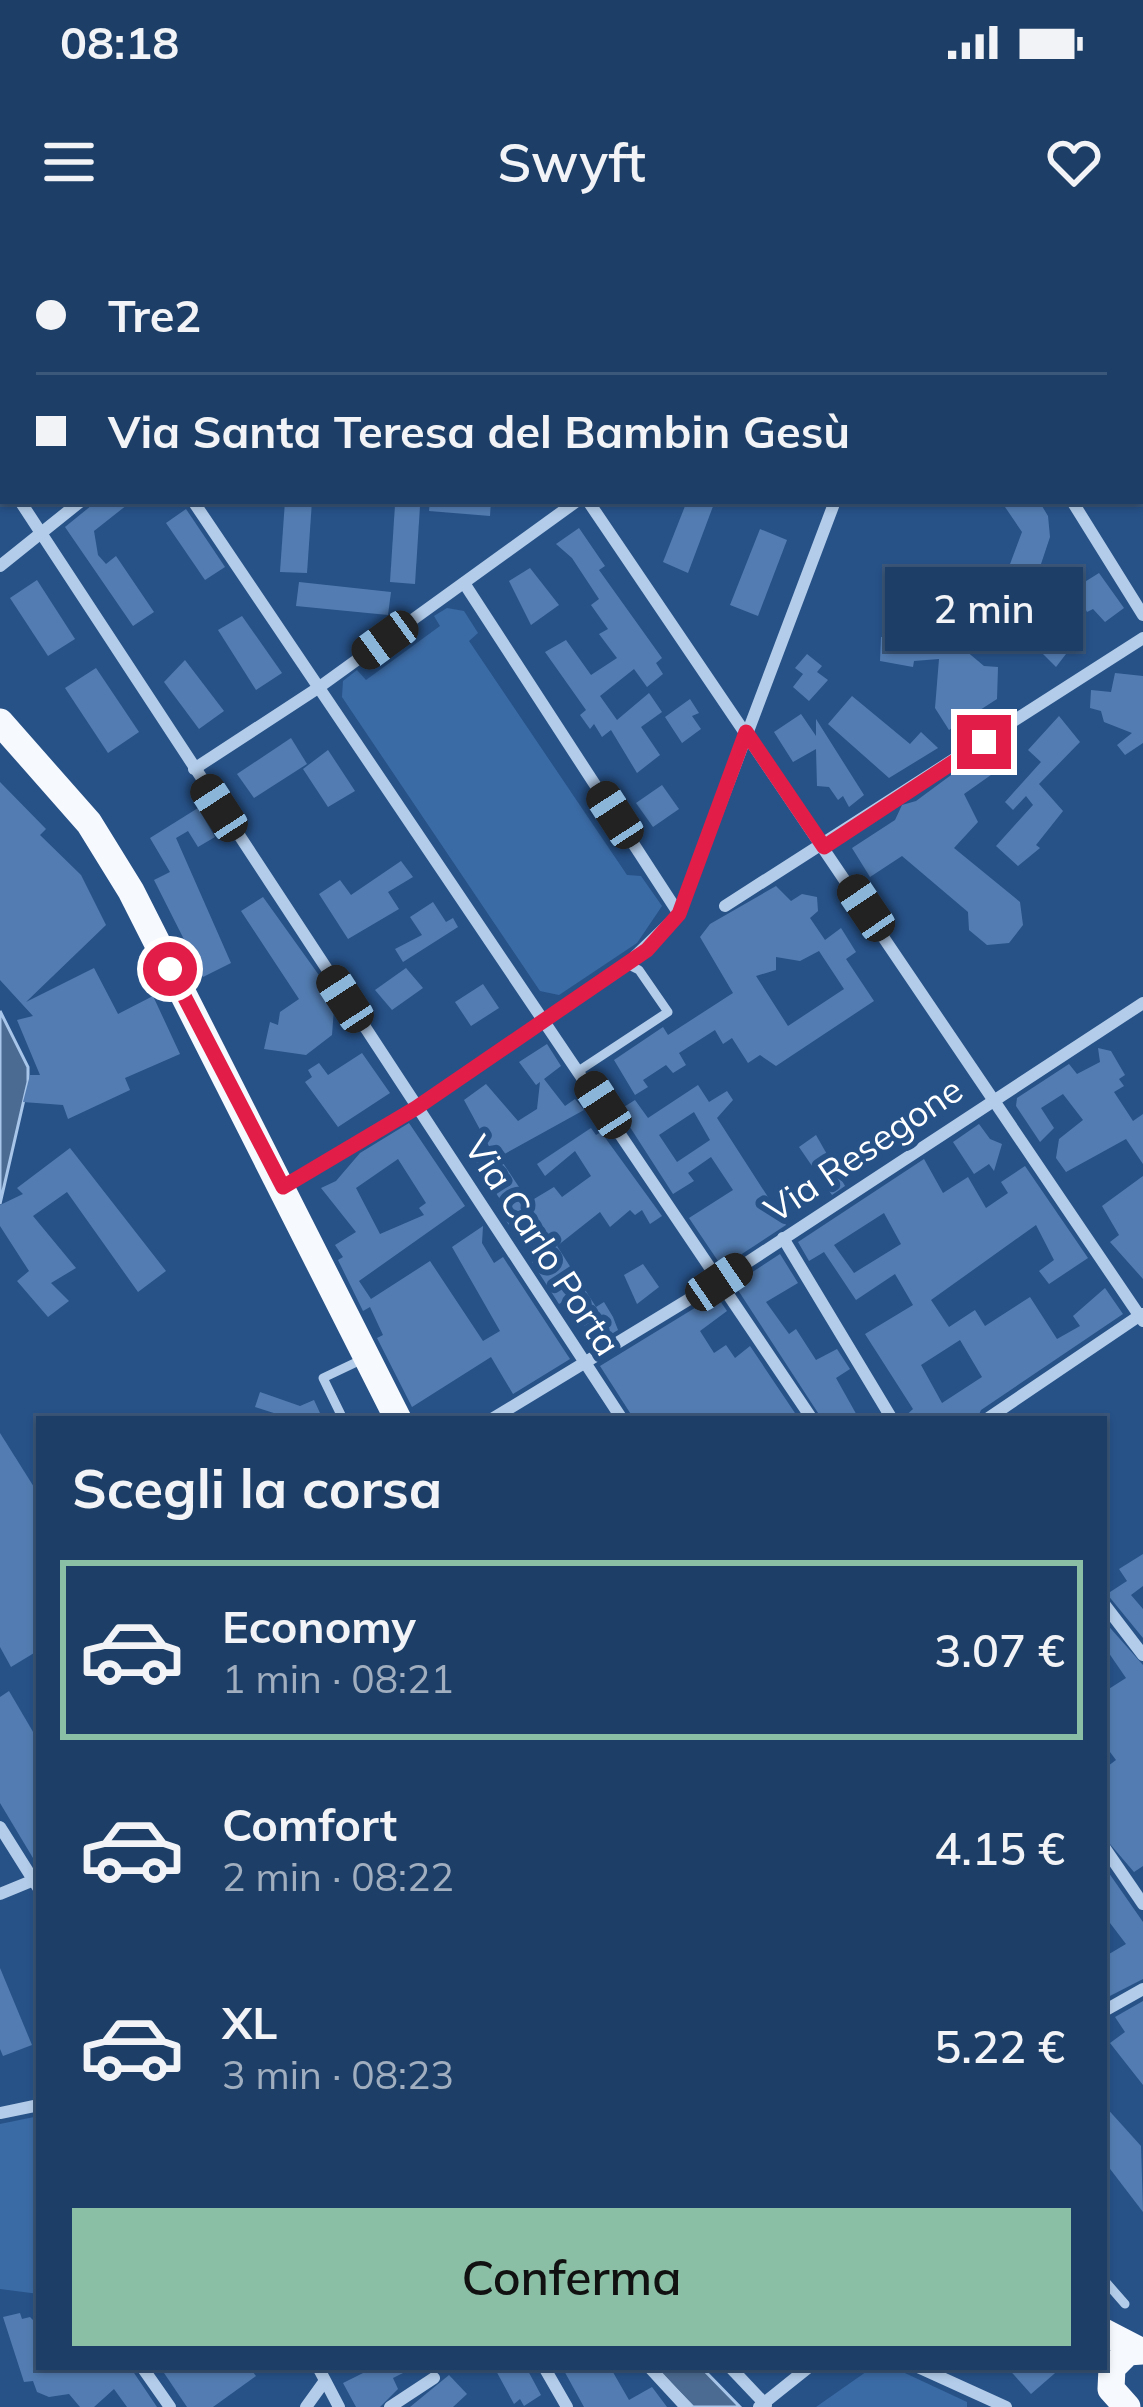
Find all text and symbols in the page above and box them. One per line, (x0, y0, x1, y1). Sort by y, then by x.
text: 08:18 (60, 14, 179, 70)
text: Swyft (497, 128, 646, 196)
icon: menu (36, 129, 102, 195)
icon: heart (1041, 129, 1107, 195)
text: Tre2 (108, 287, 201, 343)
text: Via Santa Teresa del Bambin Gesù (108, 403, 850, 459)
callout: 2 min (885, 568, 1083, 652)
text: 2 min (933, 584, 1035, 633)
car (345, 604, 425, 676)
route end (957, 715, 1011, 769)
car (184, 768, 254, 848)
car (580, 775, 650, 855)
car (831, 868, 901, 948)
route start (143, 942, 197, 996)
car (310, 959, 380, 1039)
car (568, 1065, 638, 1145)
street label: Via Resegone (755, 1066, 971, 1232)
street label: Via Carlo Porta (455, 1127, 631, 1363)
car (679, 1247, 759, 1317)
text: Scegli la corsa (72, 1454, 442, 1522)
icon: car (78, 1596, 186, 1704)
text: Economy (222, 1598, 416, 1654)
text: 3.07 € (934, 1622, 1065, 1678)
text: 1 min · 08:21 (222, 1654, 454, 1703)
icon: car (78, 1794, 186, 1902)
text: Comfort (222, 1796, 397, 1852)
text: 4.15 € (934, 1820, 1065, 1876)
text: 2 min · 08:22 (222, 1852, 454, 1901)
icon: car (78, 1992, 186, 2100)
text: XL (222, 1994, 277, 2050)
text: 5.22 € (934, 2018, 1065, 2074)
text: 3 min · 08:23 (222, 2050, 454, 2099)
button: Conferma (72, 2208, 1071, 2346)

